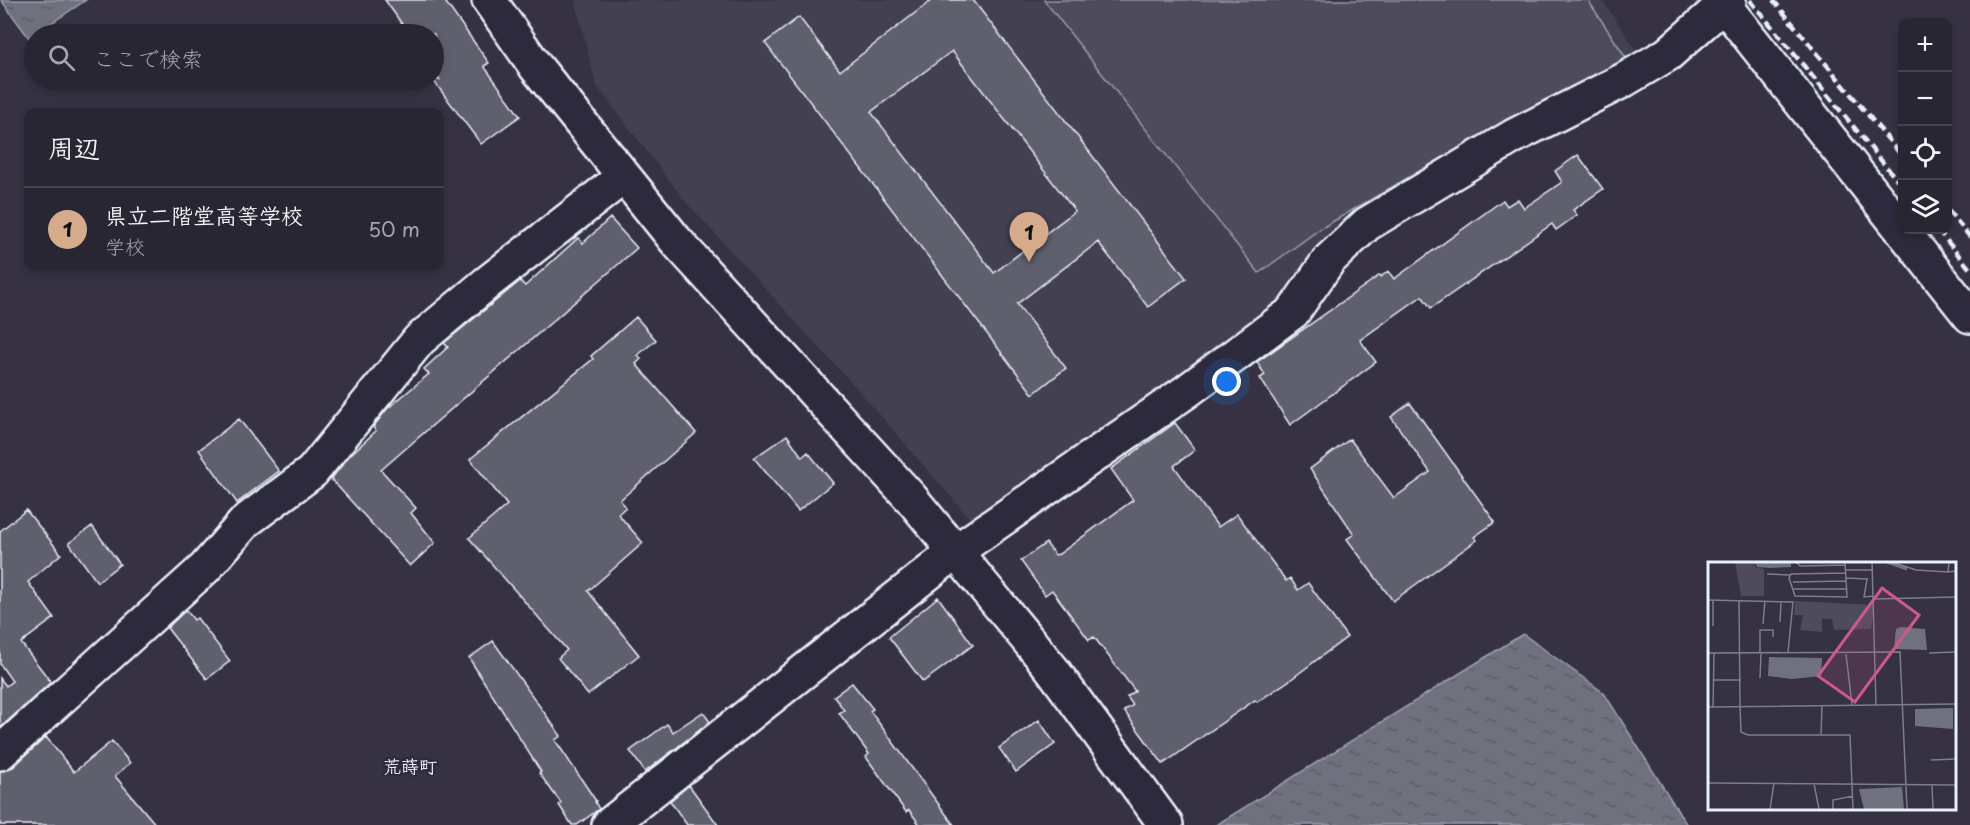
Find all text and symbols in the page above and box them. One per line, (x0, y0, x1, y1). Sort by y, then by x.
map controls (1898, 18, 1952, 234)
button: + (1898, 18, 1952, 72)
search box (24, 24, 444, 90)
icon: search (45, 41, 78, 74)
text: ここで検索 (93, 41, 203, 74)
button: − (1898, 72, 1952, 126)
button: locate (1898, 126, 1952, 180)
text: 周辺 (48, 128, 100, 167)
button: layers (1898, 180, 1952, 234)
text: 県立二階堂高等学校 (105, 198, 303, 231)
pin: 1 (1010, 212, 1048, 262)
text: 1 (63, 214, 72, 244)
text: 50 m (368, 214, 420, 244)
text: 学校 (105, 231, 145, 261)
your location (1212, 367, 1241, 396)
inset map (1708, 562, 1955, 810)
district label: 荒蒔町 (383, 752, 437, 779)

